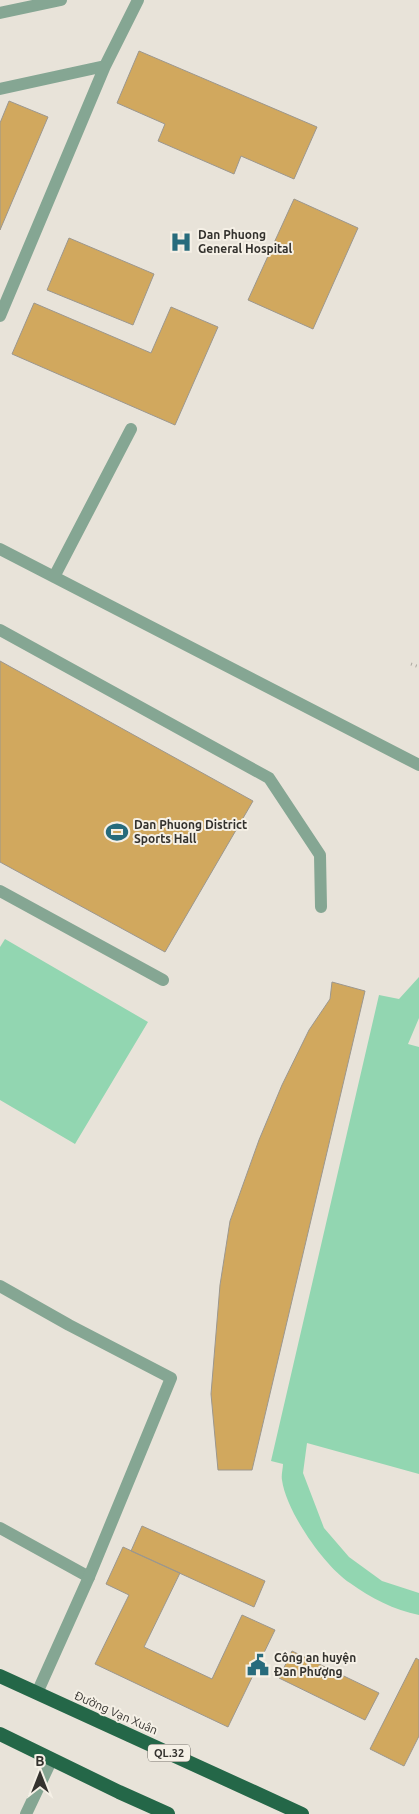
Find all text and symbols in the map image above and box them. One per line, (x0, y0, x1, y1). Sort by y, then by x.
place label: Dan Phuong General Hospital (198, 228, 293, 255)
hospital icon: Dan Phuong General Hospital (168, 229, 194, 255)
place label: Dan Phuong District Sports Hall (134, 818, 247, 845)
sports icon: Dan Phuong District Sports Hall (104, 819, 130, 845)
place label: Công an huyện Đan Phượng (274, 1651, 356, 1678)
public building icon: Công an huyện Đan Phượng (245, 1652, 271, 1678)
street label: Đường Vạn Xuân (72, 1688, 160, 1738)
road number: QL.32 (148, 1745, 190, 1762)
north arrow (15, 1749, 65, 1799)
text: B (35, 1753, 45, 1769)

